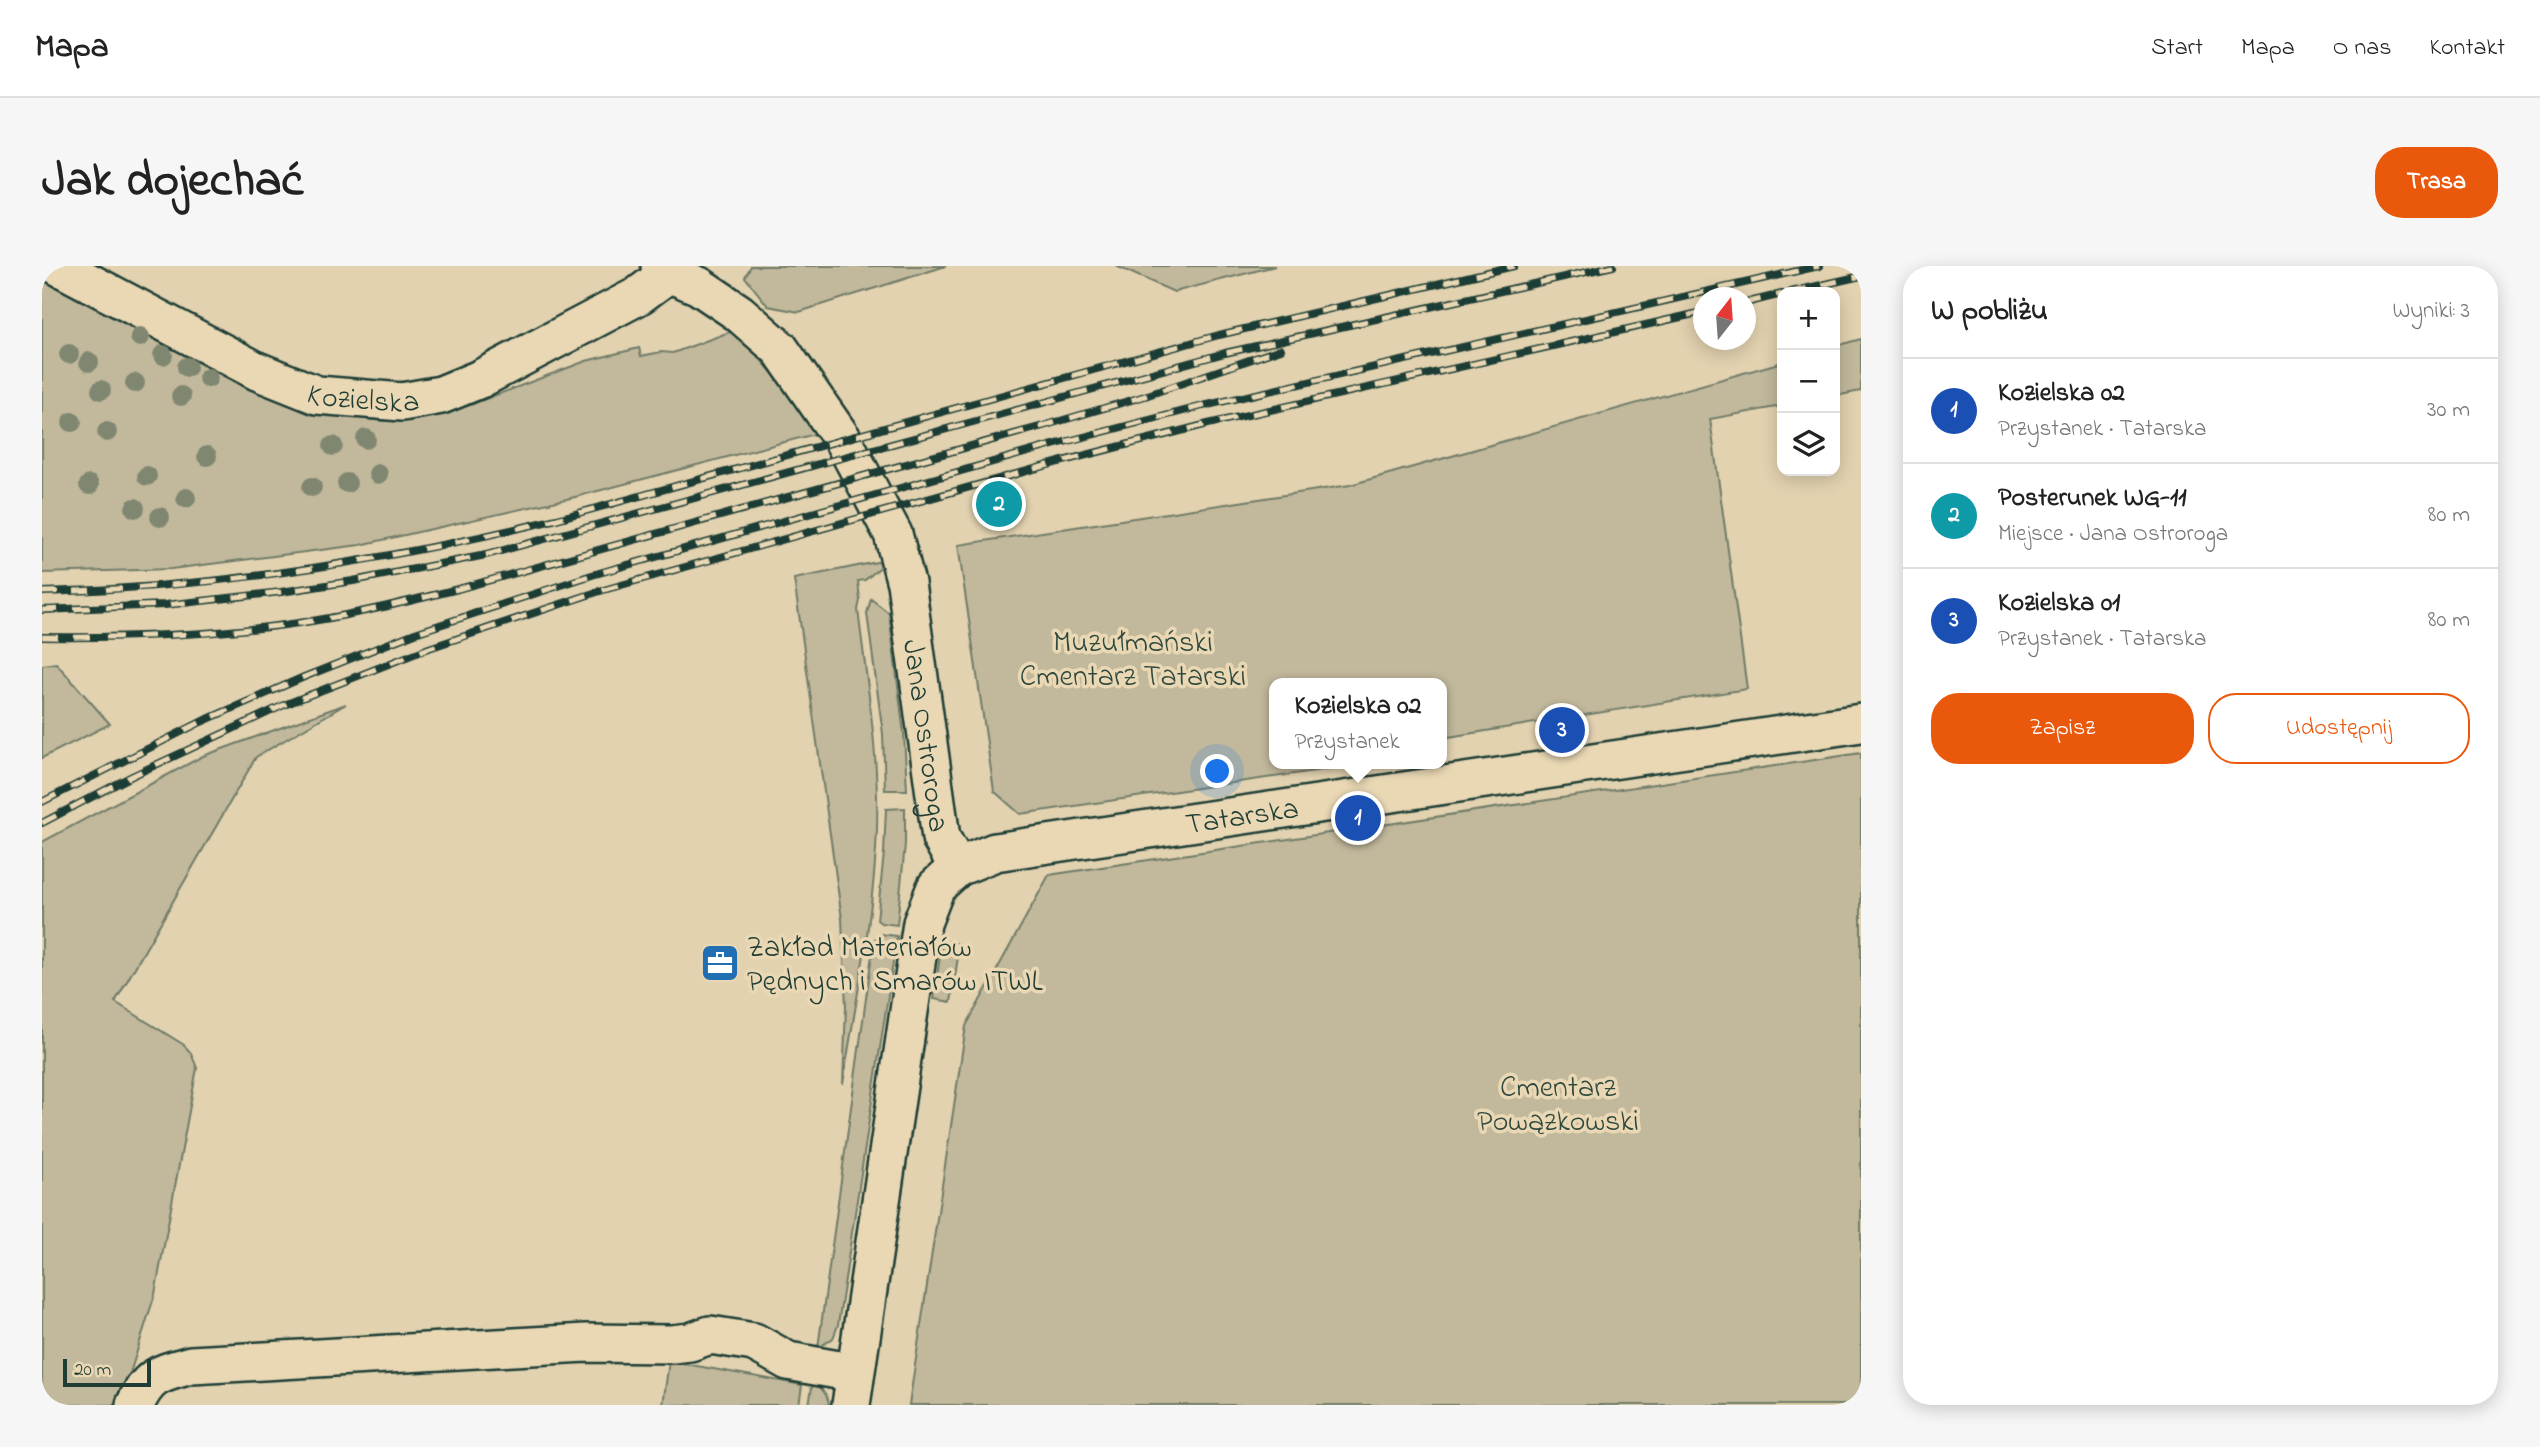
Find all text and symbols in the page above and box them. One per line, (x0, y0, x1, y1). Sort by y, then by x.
text: Mapa (35, 24, 109, 72)
text: Start (2151, 31, 2203, 66)
text: Mapa (2241, 31, 2295, 66)
text: O nas (2333, 31, 2391, 66)
text: Kontakt (2429, 31, 2505, 66)
text: Jak dojechać (42, 146, 303, 218)
button: Trasa (2375, 147, 2498, 218)
north arrow (1693, 287, 1756, 350)
map controls (1777, 287, 1840, 476)
button: + (1777, 287, 1840, 350)
text: W pobliżu (1931, 290, 2048, 334)
text: Wyniki: 3 (2392, 295, 2470, 328)
button: − (1777, 350, 1840, 413)
street label: Kozielska (299, 374, 423, 427)
text: Kozielska 02 (1998, 375, 2125, 413)
text: 1 (1950, 394, 1958, 427)
text: 30 m (2427, 394, 2470, 427)
button: layers (1777, 413, 1840, 476)
text: Przystanek · Tatarska (1998, 413, 2207, 446)
pin: 2 (976, 478, 1022, 530)
text: Posterunek WG-11 (1998, 480, 2187, 518)
text: 2 (1948, 499, 1960, 532)
text: 80 m (2428, 499, 2470, 532)
text: Miejsce · Jana Ostroroga (1998, 518, 2228, 551)
text: Kozielska 01 (1998, 585, 2120, 623)
text: 3 (1949, 604, 1959, 637)
text: 80 m (2428, 604, 2470, 637)
park label: Muzułmański Cmentarz Tatarski (1020, 622, 1246, 700)
text: Przystanek · Tatarska (1998, 623, 2207, 656)
street label: Jana Ostroroga (889, 637, 959, 835)
popup (1269, 678, 1447, 769)
text: Kozielska 02 (1294, 688, 1422, 726)
button: Zapisz (1931, 693, 2194, 764)
button: Udostępnij (2208, 693, 2470, 764)
pin: 3 (1539, 704, 1585, 756)
text: Przystanek (1294, 726, 1400, 759)
your location (1200, 754, 1234, 788)
street label: Tatarska (1183, 788, 1302, 848)
pin: 1 (1335, 792, 1381, 844)
place label: Zakład Materiałów Pędnych i Smarów ITWL (747, 927, 1044, 1005)
office icon: Zakład Materiałów Pędnych i Smarów ITWL (699, 942, 741, 984)
park label: Cmentarz Powązkowski (1477, 1067, 1639, 1145)
scale bar (63, 1356, 150, 1388)
text: 20 m (74, 1357, 111, 1384)

